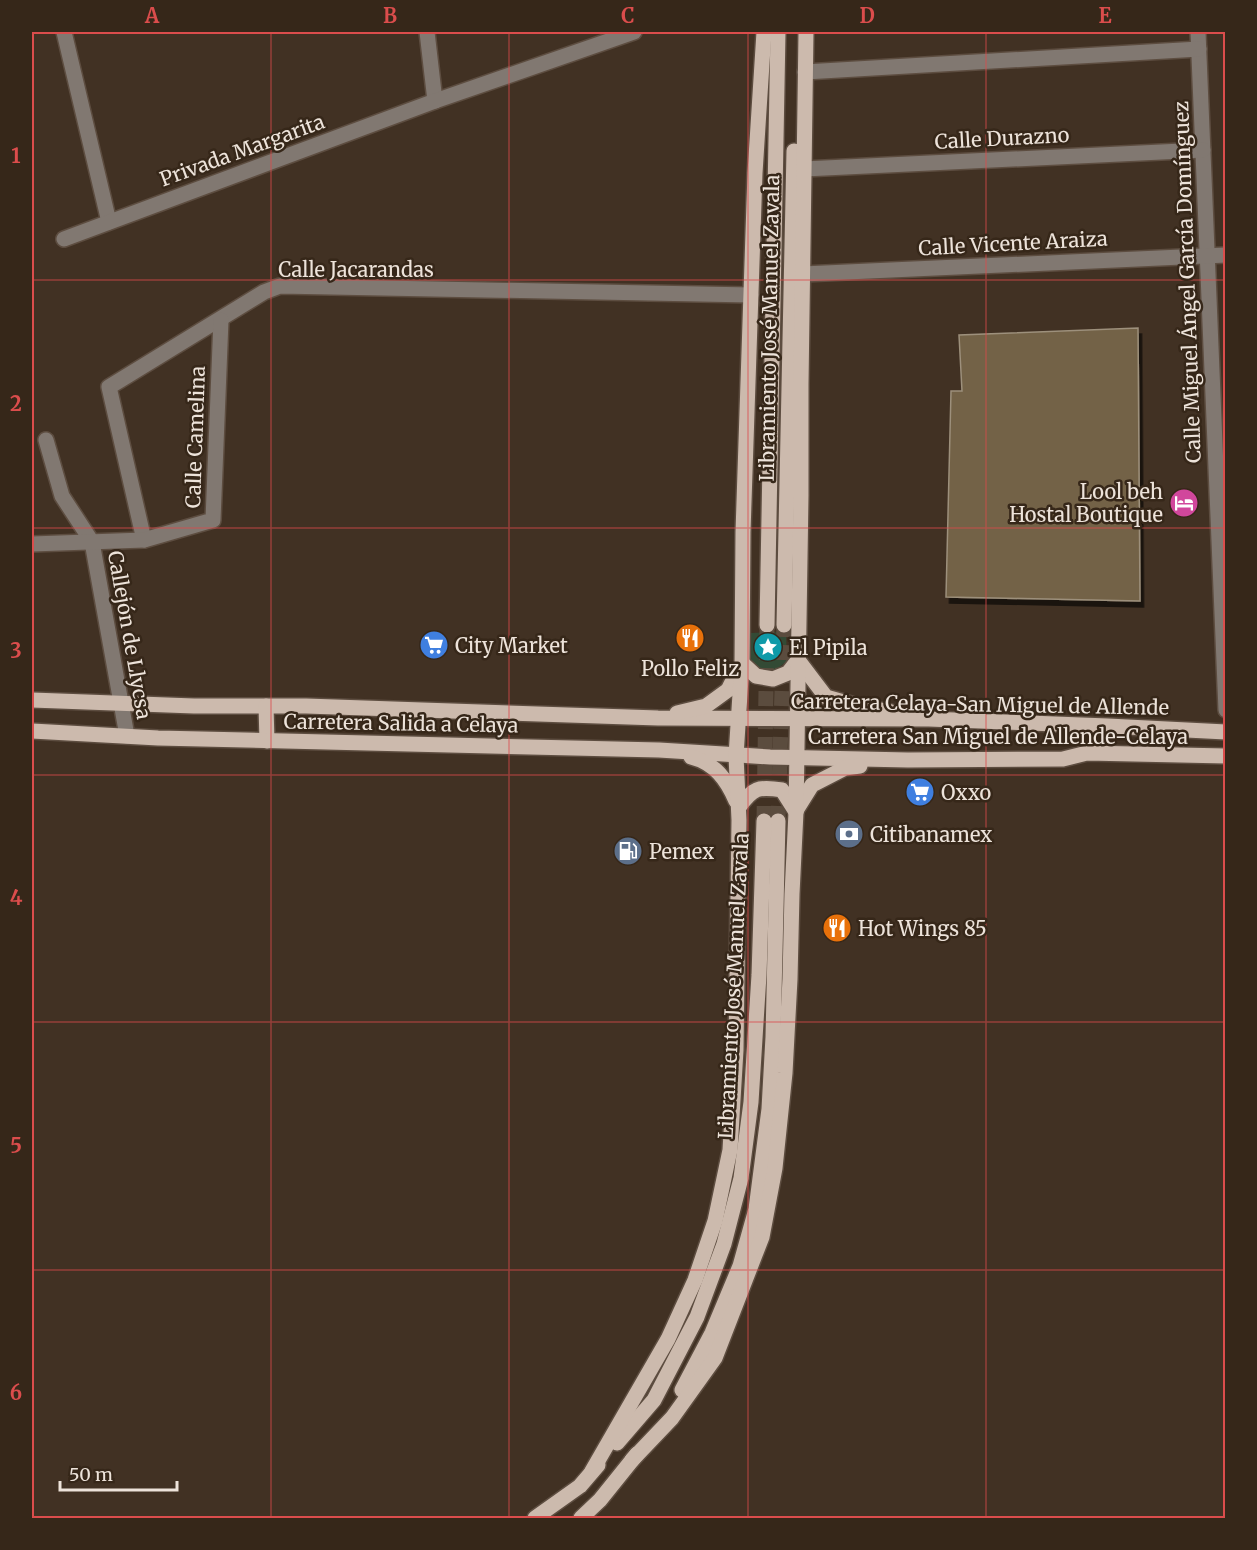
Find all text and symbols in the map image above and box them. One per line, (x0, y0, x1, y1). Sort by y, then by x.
text: A (144, 3, 160, 28)
text: B (383, 3, 397, 28)
text: C (621, 3, 635, 28)
text: D (859, 3, 875, 28)
text: E (1098, 3, 1112, 28)
street label: Calle Miguel Ángel García Domínguez (1166, 100, 1206, 463)
street label: Privada Margarita (156, 108, 328, 191)
street label: Calle Durazno (934, 122, 1070, 154)
text: 1 (11, 143, 21, 168)
street label: Libramiento José Manuel Zavala (754, 174, 784, 482)
street label: Calle Vicente Araiza (918, 226, 1108, 260)
street label: Calle Jacarandas (278, 257, 434, 282)
street label: Calle Camelina (180, 365, 210, 509)
text: 2 (10, 391, 22, 416)
place label: Lool beh Hostal Boutique (1009, 479, 1163, 527)
hotel icon: Lool beh Hostal Boutique (1168, 487, 1200, 519)
street label: Callejón de Llycsa (103, 549, 157, 721)
restaurant icon: Pollo Feliz (674, 622, 706, 654)
supermarket icon: City Market (418, 629, 450, 661)
place icon: El Pipila (752, 631, 784, 663)
place label: City Market (455, 633, 568, 658)
place label: El Pipila (789, 635, 868, 660)
text: 3 (10, 638, 22, 663)
place label: Pollo Feliz (641, 656, 739, 681)
street label: Carretera Celaya-San Miguel de Allende (791, 688, 1169, 720)
street label: Carretera Salida a Celaya (283, 708, 519, 738)
street label: Carretera San Miguel de Allende-Celaya (808, 724, 1188, 749)
supermarket icon: Oxxo (904, 776, 936, 808)
place label: Oxxo (941, 780, 991, 805)
bank icon: Citibanamex (833, 818, 865, 850)
place label: Citibanamex (870, 822, 992, 847)
street label: Libramiento José Manuel Zavala (712, 832, 754, 1140)
fuel station icon: Pemex (612, 835, 644, 867)
place label: Pemex (649, 839, 714, 864)
text: 4 (10, 885, 23, 910)
restaurant icon: Hot Wings 85 (821, 912, 853, 944)
place label: Hot Wings 85 (858, 916, 987, 941)
text: 5 (10, 1133, 22, 1158)
text: 6 (10, 1380, 22, 1405)
scale bar (60, 1454, 177, 1492)
text: 50 m (69, 1463, 113, 1486)

